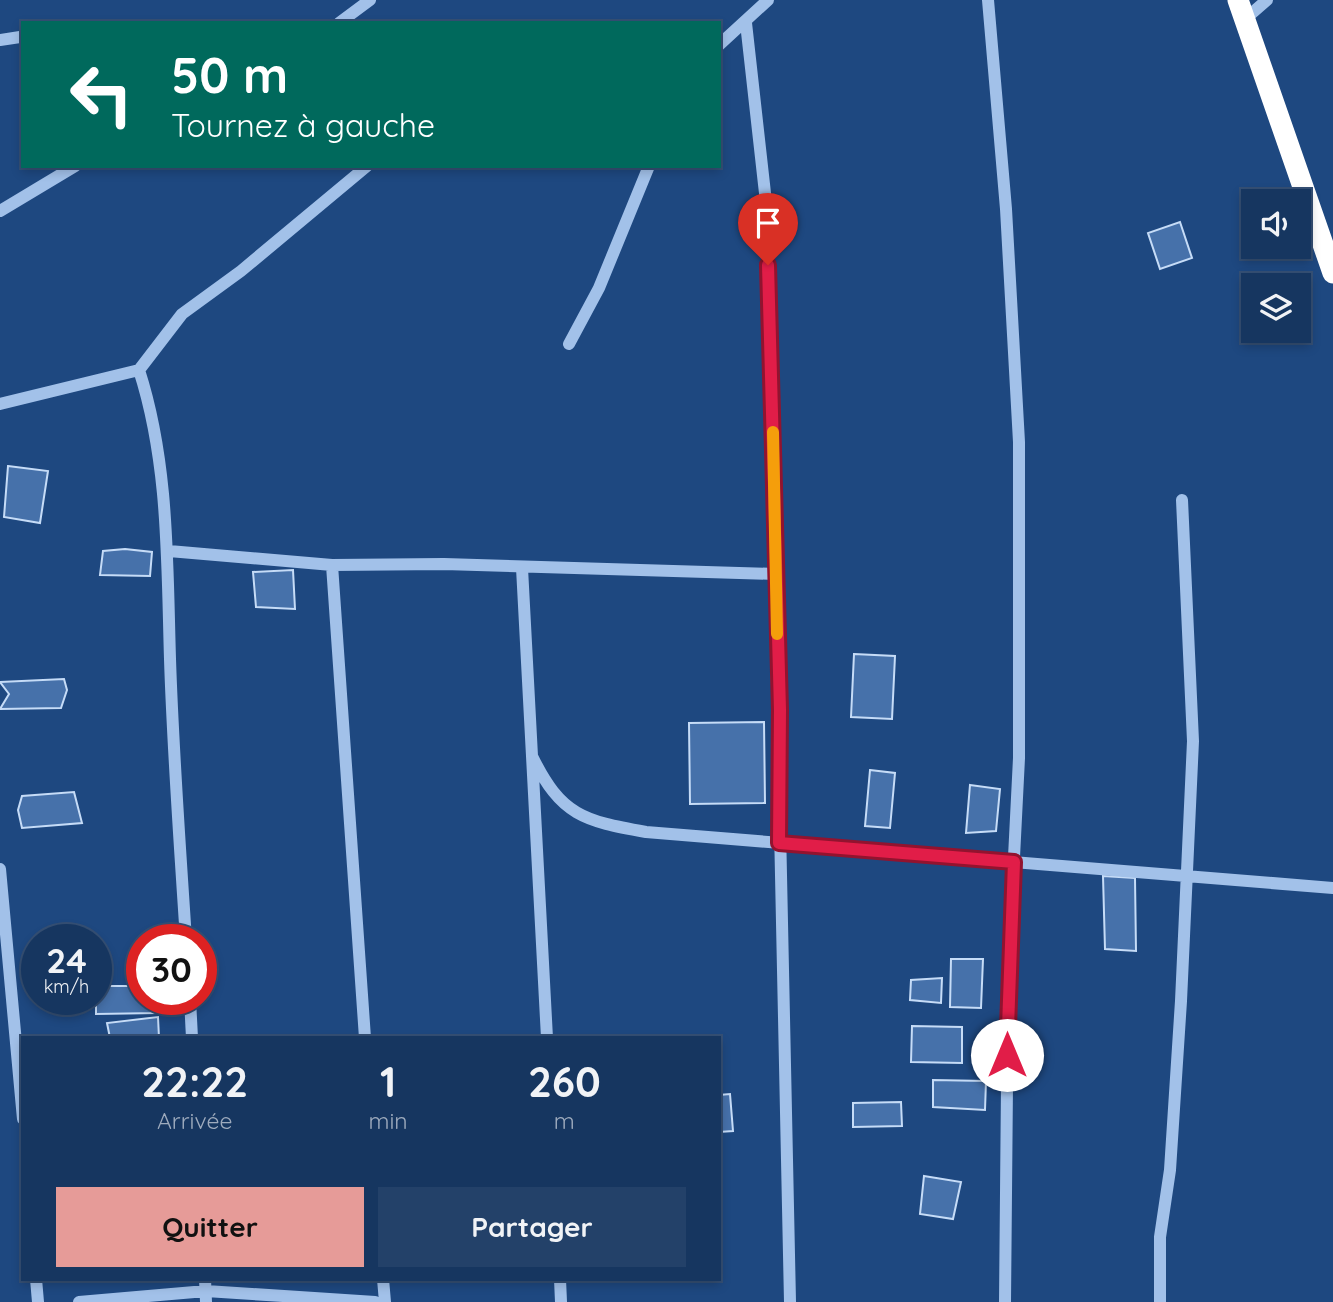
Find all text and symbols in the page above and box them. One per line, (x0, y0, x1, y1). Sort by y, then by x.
text: 50 m (171, 44, 288, 105)
icon: left (56, 49, 147, 140)
text: Tournez à gauche (171, 105, 435, 145)
map controls (1241, 189, 1311, 343)
button: sound (1241, 189, 1311, 259)
pin (738, 193, 798, 265)
icon: arrive (749, 204, 787, 242)
button: layers (1241, 273, 1311, 343)
speed limit sign: 30 (126, 924, 217, 1015)
text: 24 (46, 938, 87, 982)
text: km/h (44, 975, 89, 998)
position arrow (970, 1018, 1044, 1092)
text: 22:22 (141, 1055, 248, 1108)
text: 1 (380, 1055, 396, 1108)
text: 260 (528, 1055, 601, 1108)
text: Arrivée (157, 1106, 233, 1135)
text: min (368, 1106, 408, 1135)
text: m (554, 1106, 575, 1135)
button: Quitter (56, 1187, 364, 1267)
button: Partager (378, 1187, 686, 1267)

